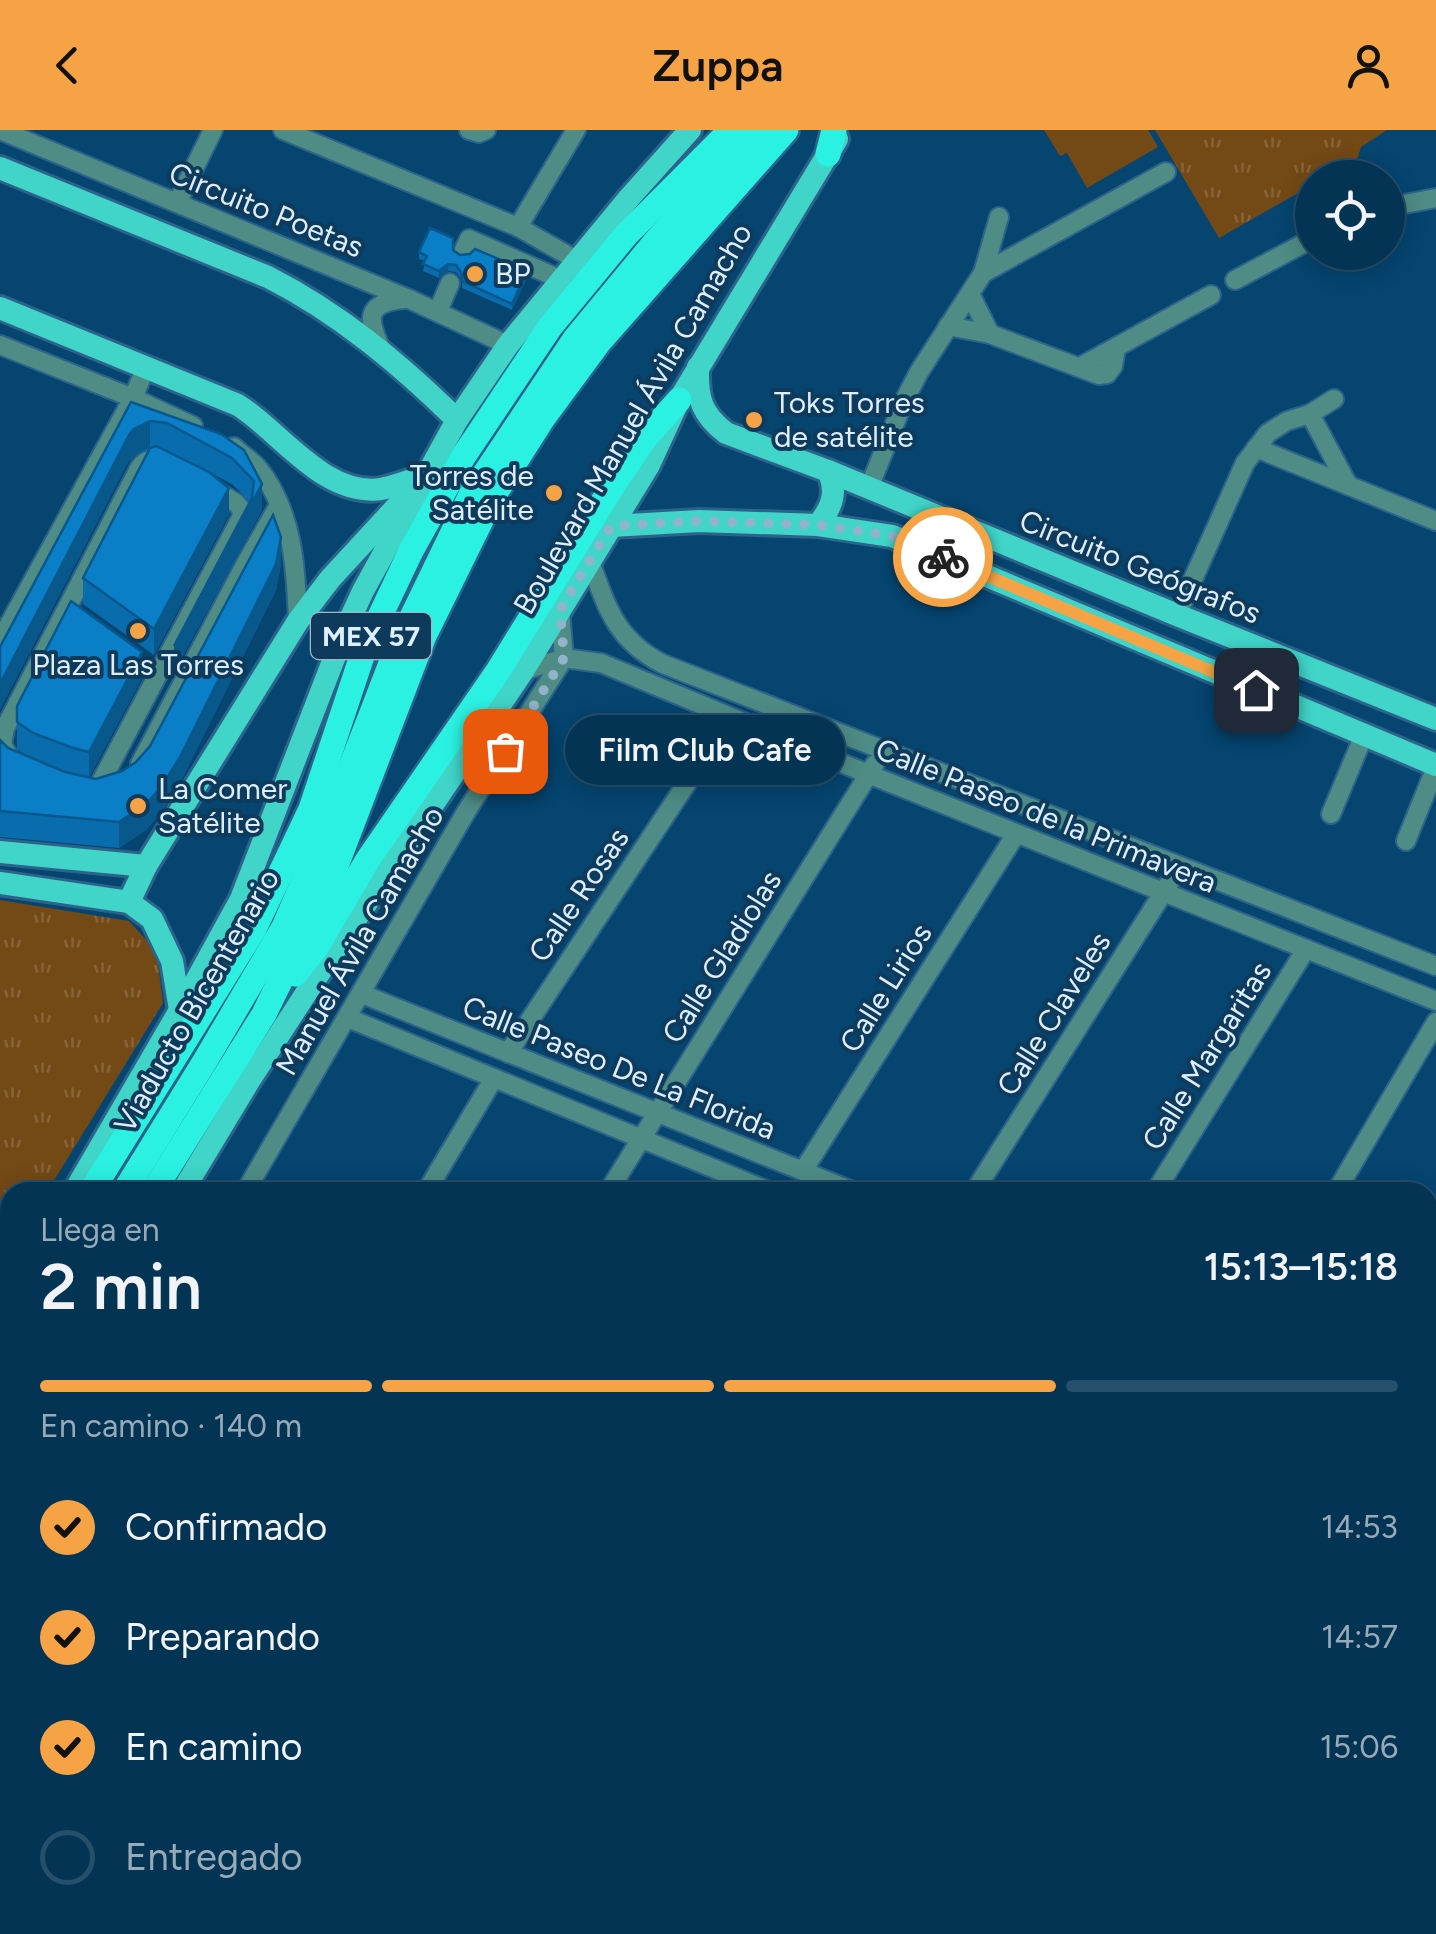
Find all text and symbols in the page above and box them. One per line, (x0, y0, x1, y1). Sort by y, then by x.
icon: back (40, 38, 95, 93)
text: Zuppa (652, 38, 784, 92)
icon: person (1341, 38, 1396, 93)
street label: Circuito Poetas (164, 154, 369, 265)
map controls (1295, 160, 1405, 270)
button: locate (1295, 160, 1405, 270)
street label: Boulevard Manuel Ávila Camacho (505, 217, 760, 621)
place label: BP (495, 255, 531, 292)
marker: BP (464, 263, 486, 285)
place label: Toks Torres de satélite (774, 384, 925, 455)
marker: Toks Torres de satélite (743, 409, 765, 431)
place label: Torres de Satélite (410, 457, 534, 528)
marker: Torres de Satélite (543, 482, 565, 504)
street label: Circuito Geógrafos (1014, 501, 1266, 632)
courier (893, 507, 993, 607)
icon: bike (916, 530, 971, 585)
road number: MEX 57 (311, 613, 431, 659)
marker: Plaza Las Torres (127, 620, 149, 642)
place label: Plaza Las Torres (32, 646, 244, 683)
pin (1214, 648, 1299, 733)
icon: home (1229, 663, 1284, 718)
pin (463, 709, 548, 794)
callout: Film Club Cafe (565, 716, 845, 786)
icon: bag (478, 724, 533, 779)
street label: Calle Paseo de la Primavera (870, 730, 1222, 901)
text: Film Club Cafe (598, 731, 812, 769)
place label: La Comer Satélite (158, 770, 287, 841)
marker: La Comer Satélite (127, 795, 149, 817)
street label: Manuel Ávila Camacho (267, 800, 452, 1082)
street label: Calle Rosas (520, 821, 637, 969)
street label: Viaducto Bicentenario (106, 862, 287, 1139)
street label: Calle Gladiolas (654, 864, 789, 1050)
street label: Calle Lirios (831, 916, 940, 1059)
street label: Calle Claveles (989, 925, 1119, 1102)
street label: Calle Margaritas (1134, 955, 1279, 1157)
street label: Calle Paseo De La Florida (457, 988, 781, 1147)
text: Llega en (40, 1211, 160, 1249)
text: 15:13–15:18 (1204, 1244, 1398, 1290)
text: 2 min (40, 1247, 202, 1325)
text: En camino · 140 m (40, 1407, 302, 1445)
icon: check (40, 1500, 95, 1555)
text: Confirmado (125, 1504, 327, 1550)
text: 14:53 (1321, 1508, 1398, 1546)
icon: check (40, 1610, 95, 1665)
text: Preparando (125, 1614, 320, 1660)
text: 14:57 (1321, 1618, 1398, 1656)
icon: check (40, 1720, 95, 1775)
text: En camino (125, 1724, 302, 1770)
text: 15:06 (1320, 1728, 1398, 1766)
text: Entregado (125, 1834, 303, 1880)

